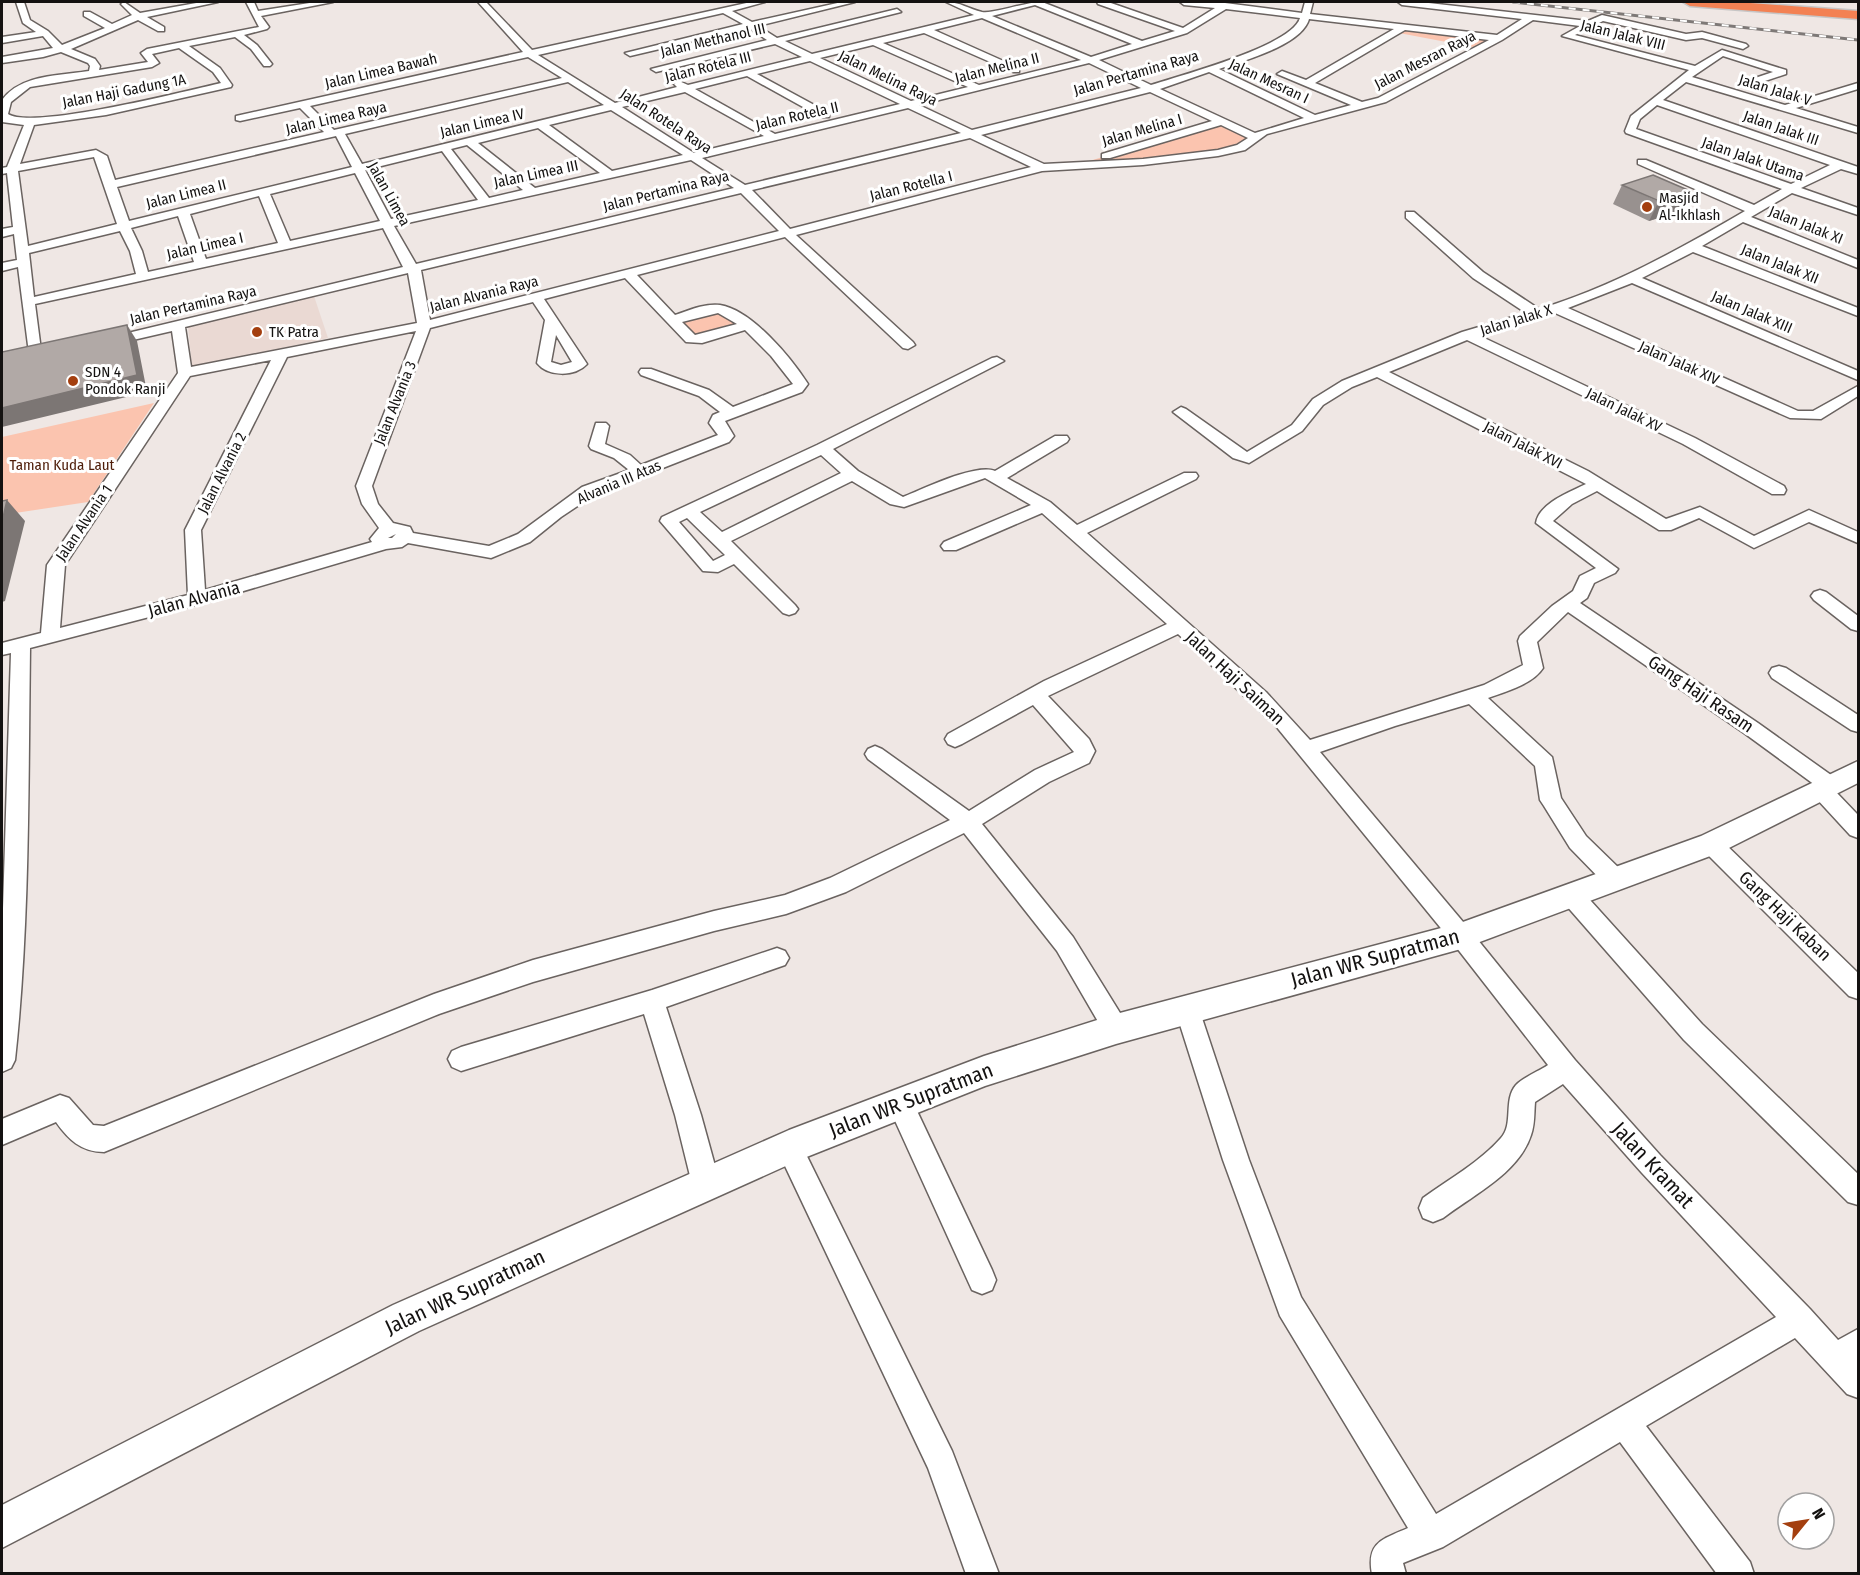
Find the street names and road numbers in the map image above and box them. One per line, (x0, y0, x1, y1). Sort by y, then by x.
street label: Jalan Jalak VIII (1579, 16, 1667, 54)
street label: Jalan Methanol III (659, 19, 767, 61)
street label: Jalan Mesran Raya (1371, 27, 1479, 93)
street label: Jalan Melina Raya (836, 46, 940, 110)
street label: Jalan Pertamina Raya (1071, 47, 1201, 99)
street label: Jalan Rotela III (663, 48, 753, 86)
street label: Jalan Limea Bawah (323, 49, 439, 93)
street label: Jalan Melina II (953, 49, 1041, 87)
street label: Jalan Mesran I (1226, 55, 1312, 107)
street label: Jalan Haji Gadung 1A (61, 70, 187, 112)
street label: Jalan Jalak V (1737, 70, 1814, 110)
street label: Jalan Rotela Raya (617, 85, 715, 157)
street label: Jalan Limea Raya (284, 98, 388, 138)
street label: Jalan Rotela II (754, 98, 840, 134)
street label: Jalan Limea IV (438, 105, 526, 141)
street label: Jalan Jalak III (1741, 107, 1821, 149)
street label: Jalan Melina I (1100, 110, 1184, 150)
street label: Jalan Jalak Utama (1700, 133, 1806, 185)
street label: Jalan Limea III (492, 156, 580, 192)
street label: Jalan Limea (364, 159, 414, 229)
street label: Jalan Pertamina Raya (601, 167, 731, 215)
street label: Jalan Rotella I (868, 167, 954, 205)
street label: Jalan Limea II (144, 175, 228, 213)
street label: Jalan Jalak XI (1766, 202, 1846, 248)
street label: Jalan Limea I (165, 228, 245, 264)
street label: Jalan Jalak XII (1739, 240, 1821, 288)
street label: Jalan Alvania Raya (428, 272, 540, 316)
street label: Jalan Pertamina Raya (128, 282, 258, 328)
street label: Jalan Jalak XIII (1709, 287, 1795, 337)
street label: Jalan Jalak X (1478, 300, 1555, 339)
street label: Jalan Jalak XIV (1636, 337, 1722, 389)
street label: Jalan Alvania 3 (370, 358, 420, 448)
street label: Jalan Jalak XV (1583, 384, 1665, 436)
street label: Jalan Jalak XVI (1481, 417, 1565, 473)
street label: Jalan Alvania 2 (194, 429, 250, 517)
street label: Alvania III Atas (574, 456, 664, 508)
street label: Jalan Alvania 1 (52, 482, 116, 564)
street label: Jalan Alvania (146, 576, 243, 622)
street label: Jalan Haji Saiman (1181, 626, 1289, 730)
street label: Gang Haji Rasam (1644, 651, 1758, 737)
street label: Gang Haji Kaban (1734, 866, 1836, 966)
street label: Jalan WR Supratman (1288, 923, 1462, 993)
street label: Jalan WR Supratman (825, 1057, 997, 1143)
street label: Jalan Kramat (1606, 1116, 1700, 1214)
street label: Jalan WR Supratman (381, 1244, 549, 1340)

